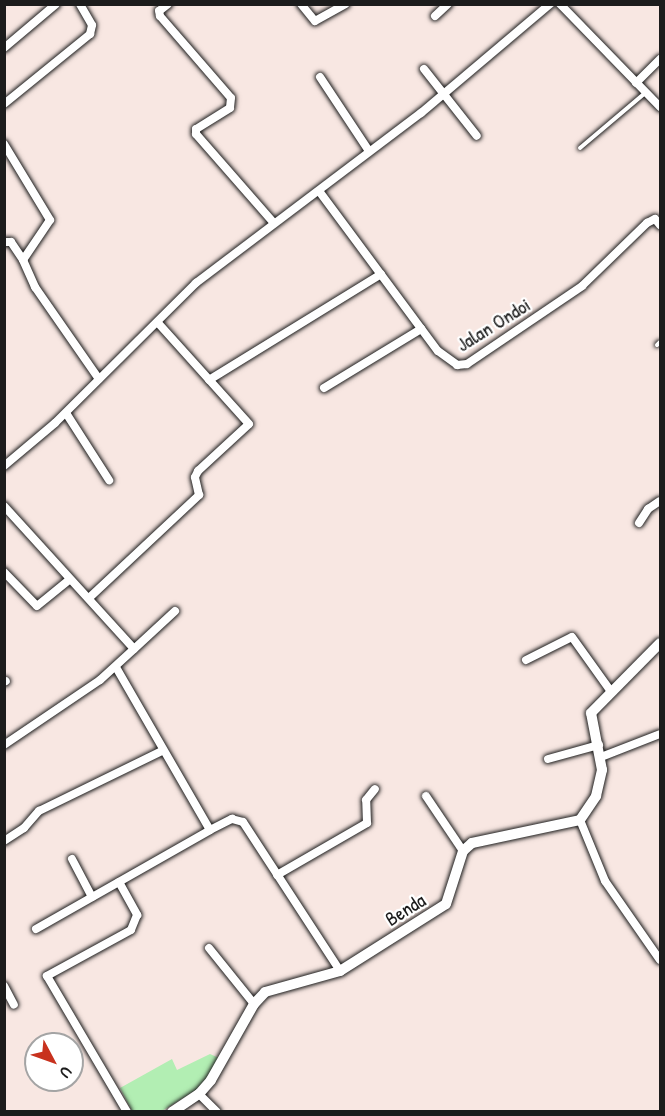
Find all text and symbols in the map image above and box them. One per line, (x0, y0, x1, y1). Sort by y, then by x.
street label: Jalan Ondoi (452, 292, 534, 356)
street label: Benda (381, 887, 429, 931)
north arrow (24, 1032, 84, 1092)
text: U (55, 1062, 77, 1083)

